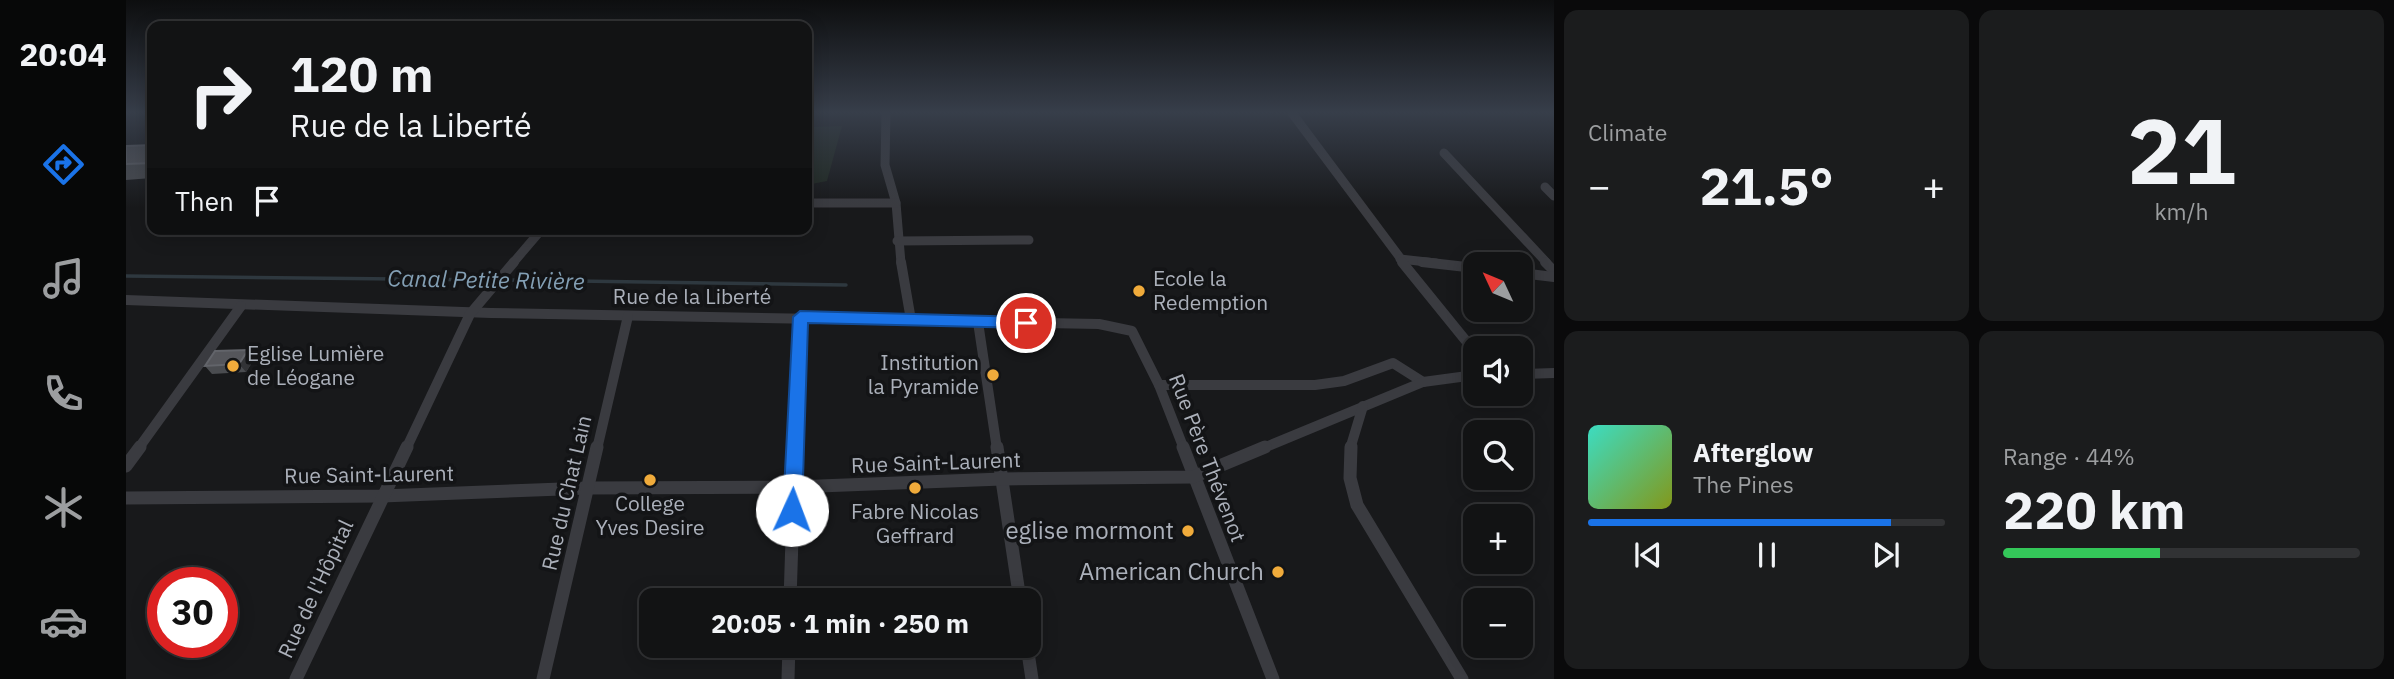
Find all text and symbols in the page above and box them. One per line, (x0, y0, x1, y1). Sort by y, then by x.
text: 20:04 (19, 33, 107, 75)
text: 120 m (290, 42, 434, 105)
icon: right (175, 49, 266, 140)
text: 21 (2127, 91, 2236, 209)
text: Rue de la Liberté (290, 104, 532, 146)
text: Climate (1588, 117, 1667, 147)
icon: directions (39, 140, 88, 189)
text: 21.5° (1699, 152, 1834, 219)
text: − (1588, 161, 1611, 210)
text: + (1922, 161, 1945, 210)
icon: arrive (248, 182, 286, 220)
text: Then (175, 184, 234, 218)
text: km/h (2154, 196, 2209, 226)
north arrow (1463, 252, 1533, 322)
map controls (1463, 252, 1533, 658)
icon: music (39, 254, 88, 303)
water label: Canal Petite Rivière (387, 262, 585, 296)
place label: Ecole la Redemption (1153, 264, 1268, 316)
street label: Rue de la Liberté (613, 282, 771, 310)
marker: Ecole la Redemption (1131, 283, 1147, 299)
pin (996, 293, 1056, 353)
icon: arrive (1007, 304, 1045, 342)
button: sound (1463, 336, 1533, 406)
place label: Eglise Lumière de Léogane (247, 339, 384, 391)
place label: Institution la Pyramide (868, 348, 979, 400)
marker: Eglise Lumière de Léogane (225, 358, 241, 374)
marker: Institution la Pyramide (985, 367, 1001, 383)
icon: phone (39, 369, 88, 418)
street label: Rue Père Thévenot (1163, 370, 1253, 546)
street label: Rue du Chat Lain (535, 412, 597, 573)
button: search (1463, 420, 1533, 490)
text: Afterglow (1693, 435, 1813, 469)
text: Range · 44% (2003, 441, 2135, 471)
street label: Rue Saint-Laurent (851, 445, 1021, 479)
street label: Rue Saint-Laurent (284, 459, 454, 489)
text: The Pines (1693, 469, 1794, 499)
marker: College Yves Desire (642, 472, 658, 488)
position arrow (755, 473, 829, 547)
text: 220 km (2003, 476, 2185, 543)
marker: Fabre Nicolas Geffrard (907, 480, 923, 496)
icon: climate (39, 483, 88, 532)
place label: College Yves Desire (595, 489, 705, 541)
place label: Fabre Nicolas Geffrard (851, 497, 979, 549)
button: + (1463, 504, 1533, 574)
place label: eglise mormont (1005, 514, 1174, 546)
street label: Rue de l'Hôpital (271, 515, 360, 662)
marker: eglise mormont (1180, 523, 1196, 539)
icon: previous (1629, 536, 1667, 574)
icon: pause (1748, 536, 1786, 574)
icon: next (1867, 536, 1905, 574)
place label: American Church (1079, 555, 1264, 587)
marker: American Church (1270, 564, 1286, 580)
speed limit sign: 30 (147, 567, 238, 658)
button: − (1463, 588, 1533, 658)
icon: car (39, 597, 88, 646)
text: 20:05 · 1 min · 250 m (711, 606, 969, 640)

